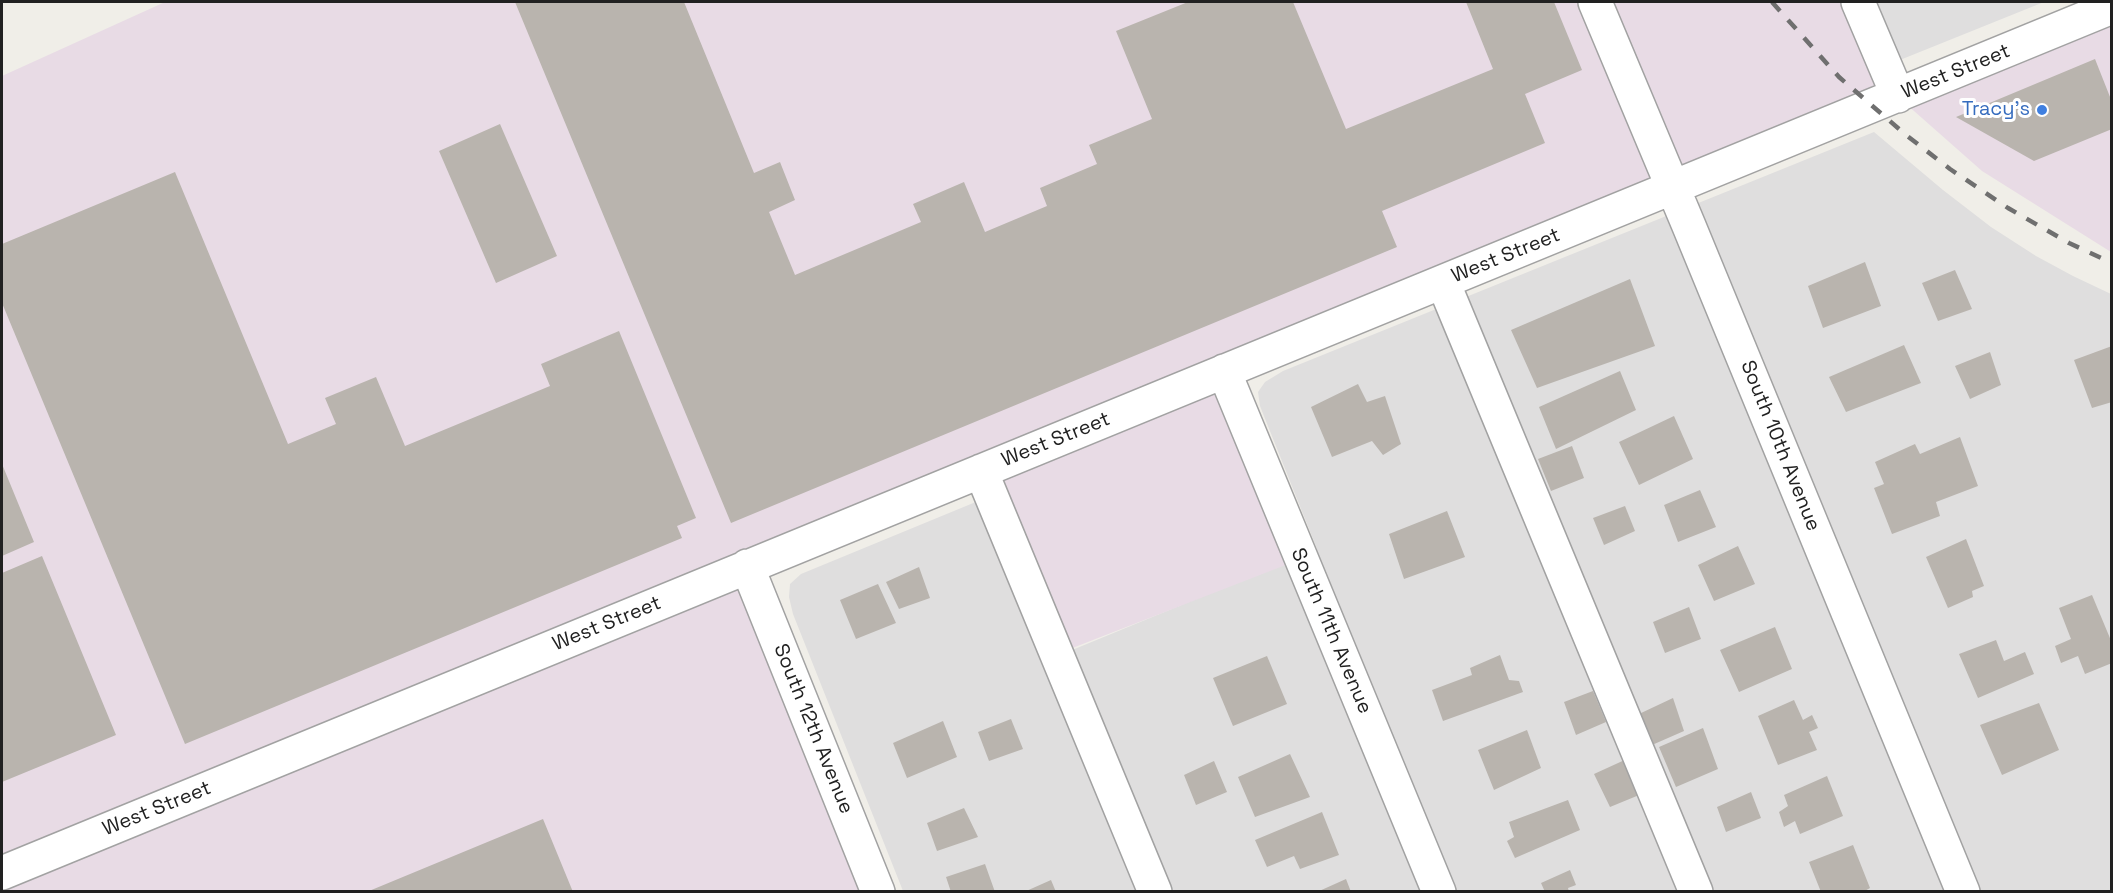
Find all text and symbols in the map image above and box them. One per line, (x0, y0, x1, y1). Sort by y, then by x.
street label: West Street (1898, 39, 2014, 105)
place label: Tracy's (1962, 98, 2030, 122)
marker: Tracy's (2035, 103, 2049, 117)
street label: West Street (1448, 223, 1564, 289)
street label: South 10th Avenue (1735, 357, 1825, 535)
street label: West Street (998, 407, 1114, 473)
street label: South 11th Avenue (1285, 545, 1377, 717)
street label: West Street (549, 591, 665, 657)
street label: South 12th Avenue (768, 641, 858, 817)
street label: West Street (99, 776, 215, 842)

